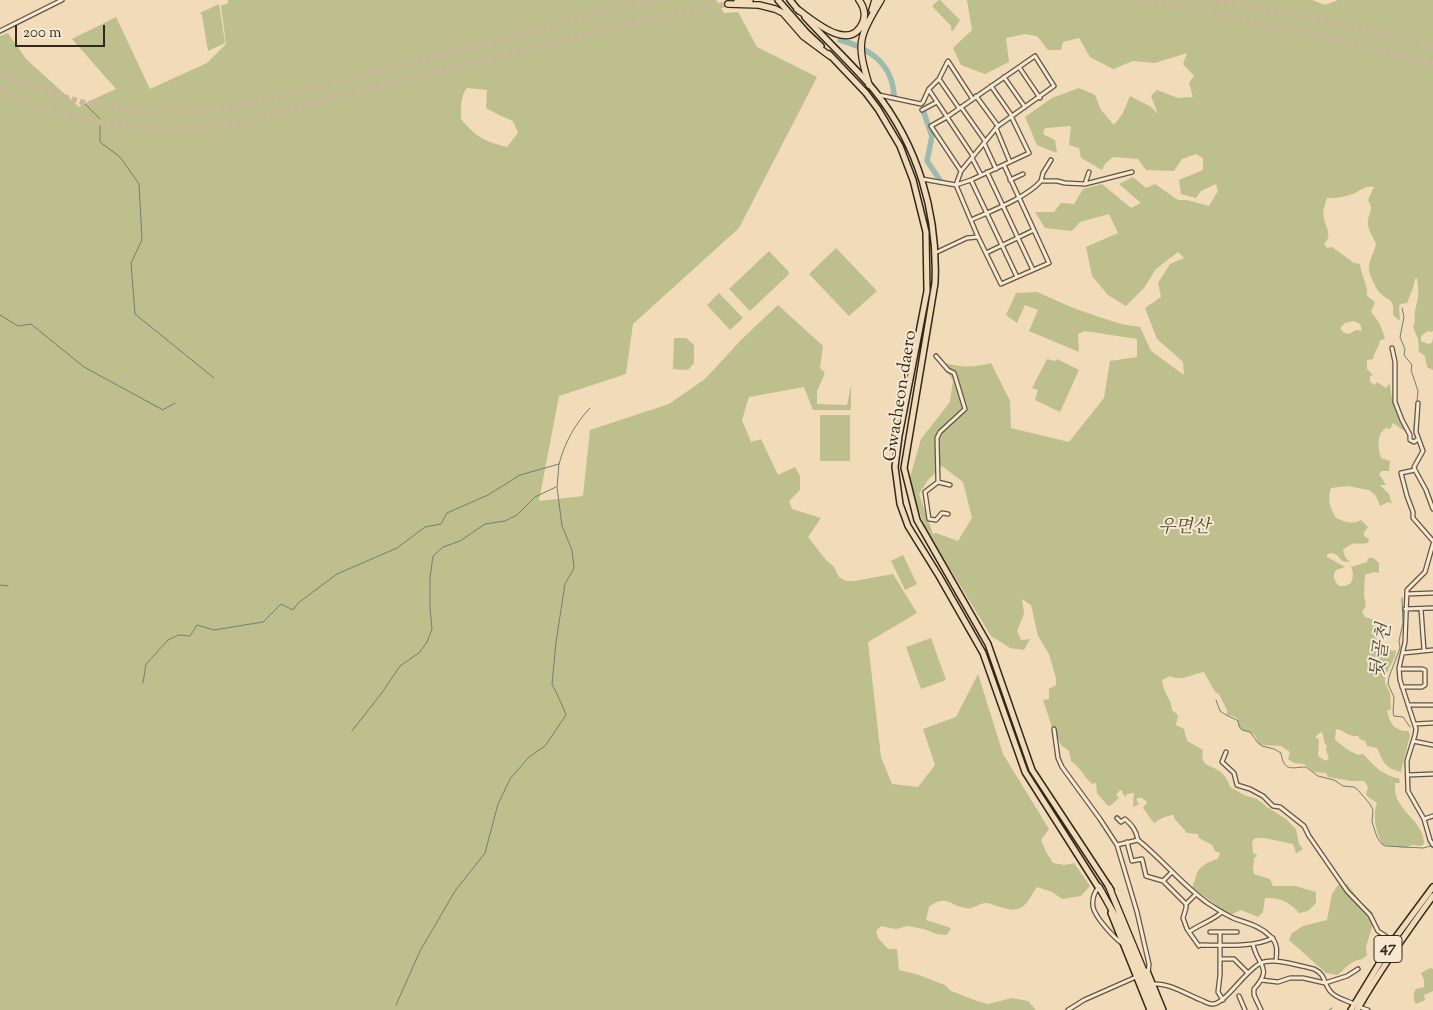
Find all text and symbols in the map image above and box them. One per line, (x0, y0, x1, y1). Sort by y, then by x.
scale bar (18, 15, 108, 47)
text: 200 m (23, 23, 62, 44)
street label: Gwacheon-daero (881, 329, 923, 463)
park label: 우면산 (1158, 518, 1210, 540)
water label: 뒷골천 (1368, 622, 1398, 680)
road number: 47 (1374, 936, 1402, 962)

